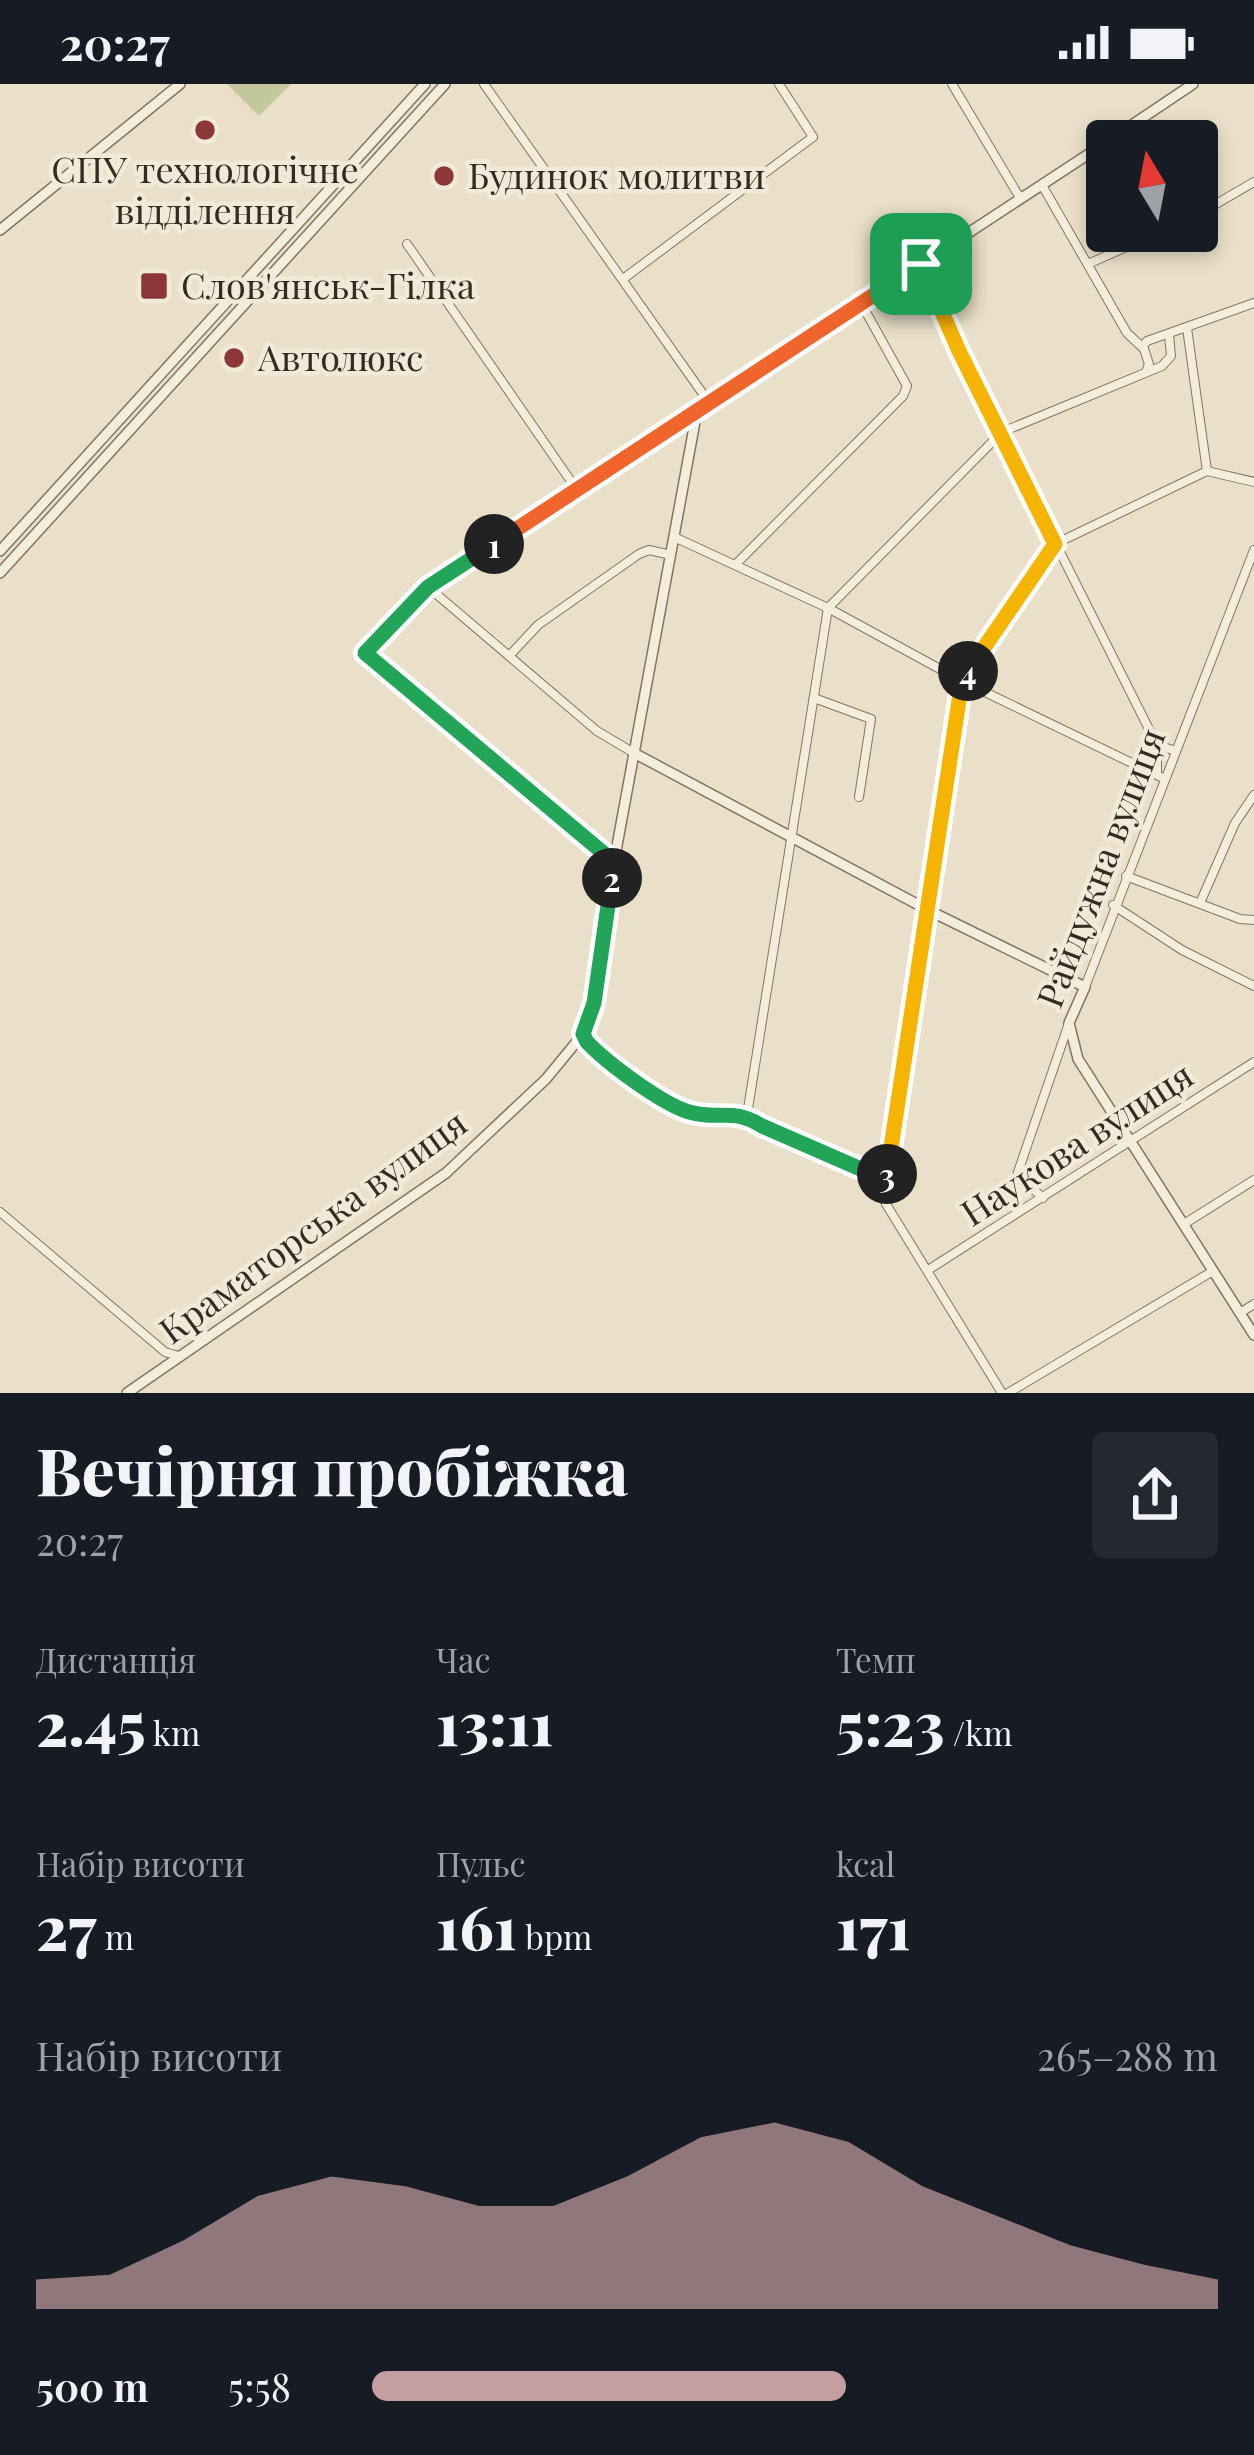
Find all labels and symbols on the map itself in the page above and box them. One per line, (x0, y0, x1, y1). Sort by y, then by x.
marker: СПУ технологічне відділення (192, 117, 218, 143)
north arrow (1086, 120, 1218, 252)
place label: СПУ технологічне відділення (51, 144, 359, 233)
place label: Будинок молитви (468, 150, 765, 198)
marker: Будинок молитви (431, 163, 457, 189)
pin (870, 213, 972, 315)
place label: Слов'янськ-Гілка (181, 260, 475, 308)
marker: Слов'янськ-Гілка (138, 270, 170, 302)
place label: Автолюкс (257, 332, 424, 380)
marker: Автолюкс (221, 345, 247, 371)
pin: 1 (464, 514, 524, 574)
pin: 4 (938, 641, 998, 701)
street label: Райдужна вулиця (1024, 721, 1174, 1014)
pin: 2 (582, 848, 642, 908)
street label: Наукова вулиця (951, 1049, 1201, 1235)
street label: Краматорська вулиця (149, 1098, 475, 1353)
pin: 3 (857, 1144, 917, 1204)

